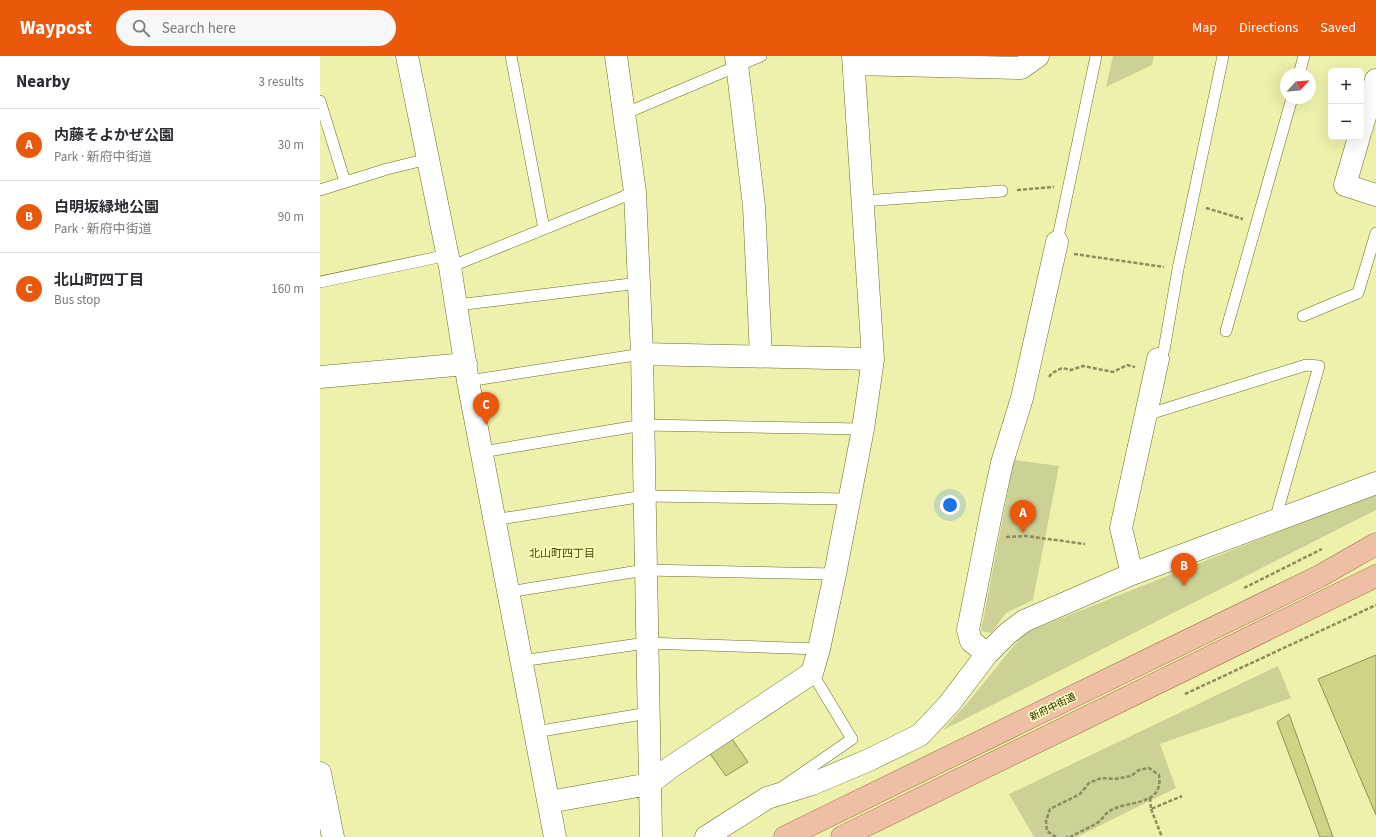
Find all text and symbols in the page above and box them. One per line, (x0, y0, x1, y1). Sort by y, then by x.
search box (116, 10, 396, 46)
text: Waypost (20, 15, 92, 42)
icon: search (130, 17, 152, 39)
text: Search here (162, 18, 236, 39)
text: Map (1192, 18, 1217, 38)
text: Directions (1239, 18, 1298, 38)
text: Saved (1320, 18, 1356, 38)
north arrow (1280, 68, 1316, 104)
map controls (1328, 68, 1364, 140)
button: + (1328, 68, 1364, 104)
text: Nearby (16, 70, 70, 94)
text: 3 results (259, 73, 304, 91)
button: − (1328, 104, 1364, 140)
text: 内藤そよかぜ公園 (54, 125, 174, 146)
text: A (25, 136, 33, 154)
text: 30 m (278, 136, 304, 154)
text: Park · 新府中街道 (54, 148, 152, 166)
text: 白明坂緑地公園 (54, 197, 159, 218)
text: B (25, 208, 33, 226)
text: 90 m (278, 208, 304, 226)
text: Park · 新府中街道 (54, 220, 152, 238)
text: 北山町四丁目 (54, 270, 144, 291)
text: C (25, 280, 33, 298)
text: 160 m (271, 280, 304, 298)
text: Bus stop (54, 291, 100, 309)
pin: C (473, 392, 499, 425)
your location (940, 495, 960, 515)
pin: A (1010, 500, 1036, 533)
district label: 北山町四丁目 (529, 546, 595, 561)
pin: B (1171, 553, 1197, 586)
street label: 新府中街道 (1027, 690, 1079, 724)

